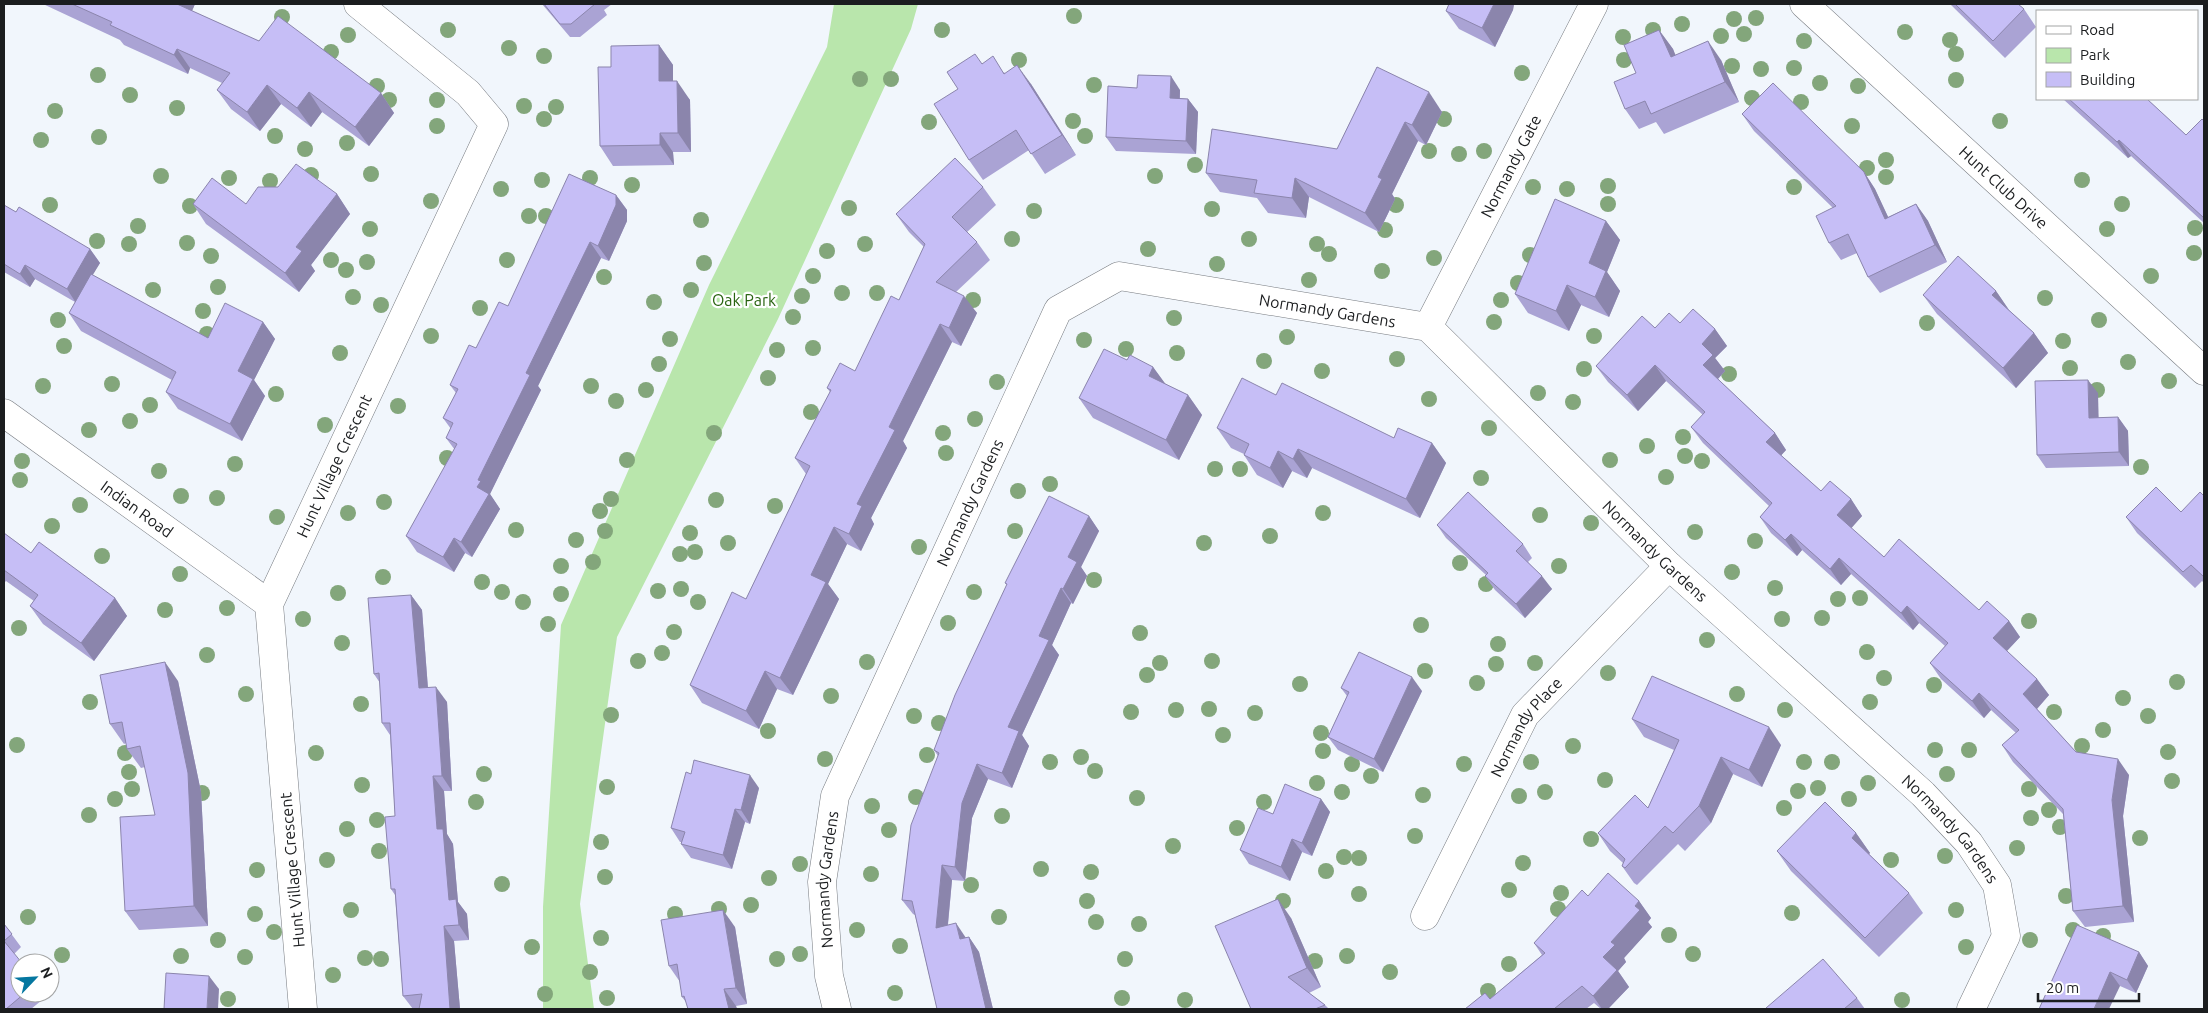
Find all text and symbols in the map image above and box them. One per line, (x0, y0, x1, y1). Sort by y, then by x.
legend (2036, 10, 2198, 100)
text: Road (2080, 21, 2115, 38)
text: Park (2080, 46, 2110, 63)
text: Building (2080, 71, 2135, 88)
street label: Normandy Gate (1477, 112, 1545, 220)
street label: Hunt Club Drive (1956, 142, 2052, 232)
street label: Normandy Gardens (1258, 290, 1397, 331)
park label: Oak Park (712, 291, 776, 309)
street label: Hunt Village Crescent (293, 391, 375, 540)
street label: Normandy Gardens (933, 436, 1007, 569)
street label: Indian Road (98, 477, 177, 541)
street label: Normandy Gardens (1599, 497, 1711, 605)
street label: Normandy Place (1487, 673, 1566, 780)
street label: Normandy Gardens (1899, 771, 2002, 886)
street label: Hunt Village Crescent (276, 791, 308, 948)
street label: Normandy Gardens (813, 810, 842, 949)
north arrow (10, 953, 60, 1003)
text: N (37, 964, 56, 981)
scale bar (2038, 970, 2139, 1002)
text: 20 m (2046, 979, 2079, 996)

